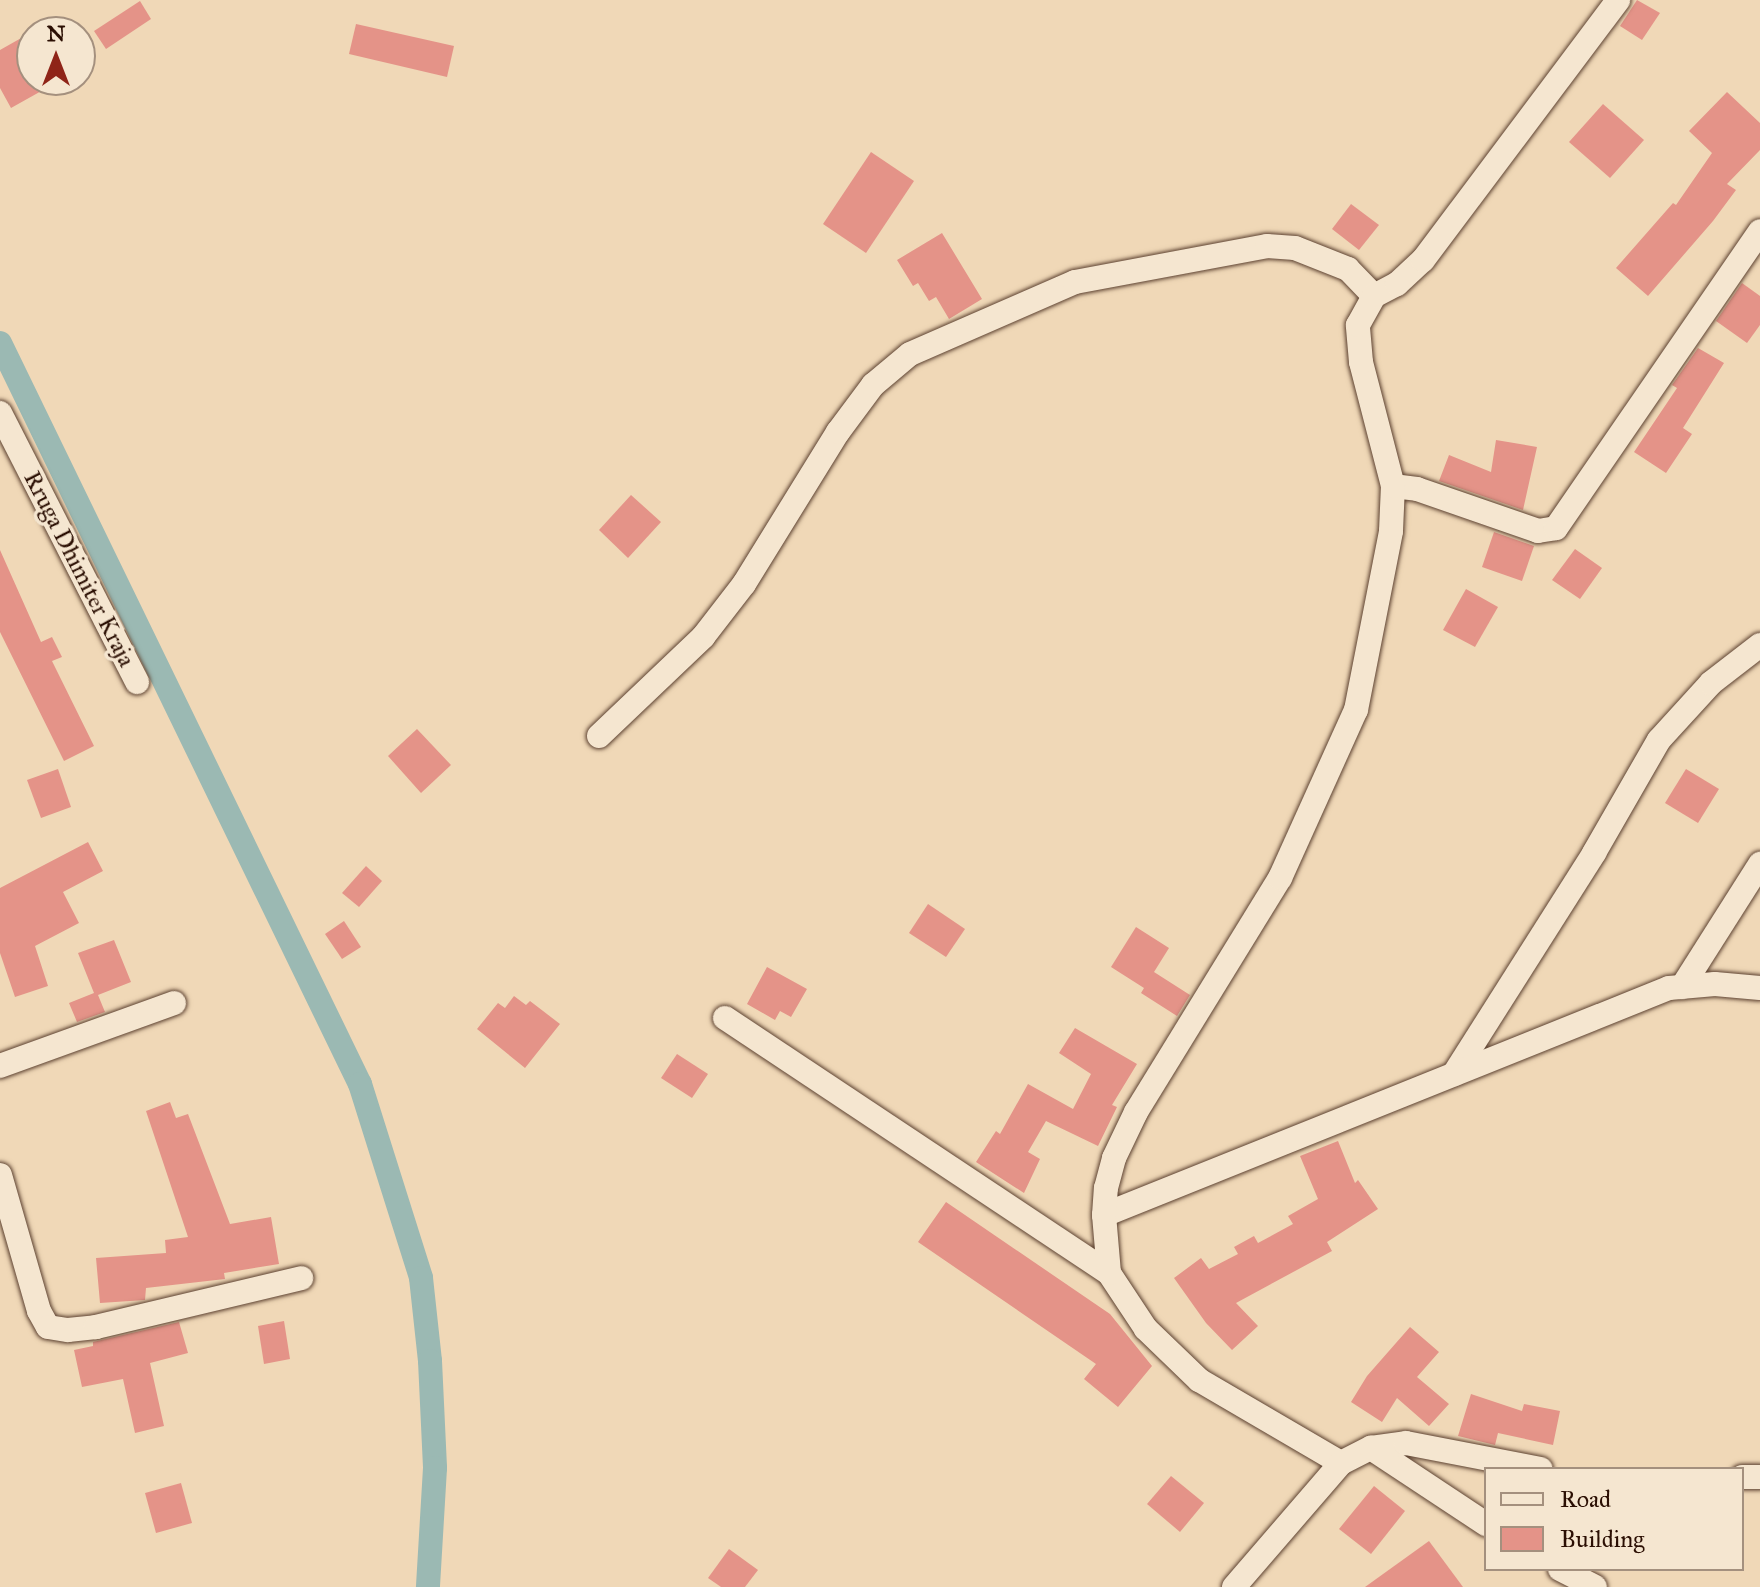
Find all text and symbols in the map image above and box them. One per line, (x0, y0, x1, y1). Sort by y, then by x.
north arrow (16, 16, 96, 96)
text: N (47, 20, 65, 47)
street label: Rruga Dhimiter Kraja (17, 466, 141, 672)
legend (1484, 1467, 1744, 1571)
text: Road (1560, 1484, 1611, 1514)
text: Building (1560, 1524, 1645, 1554)

